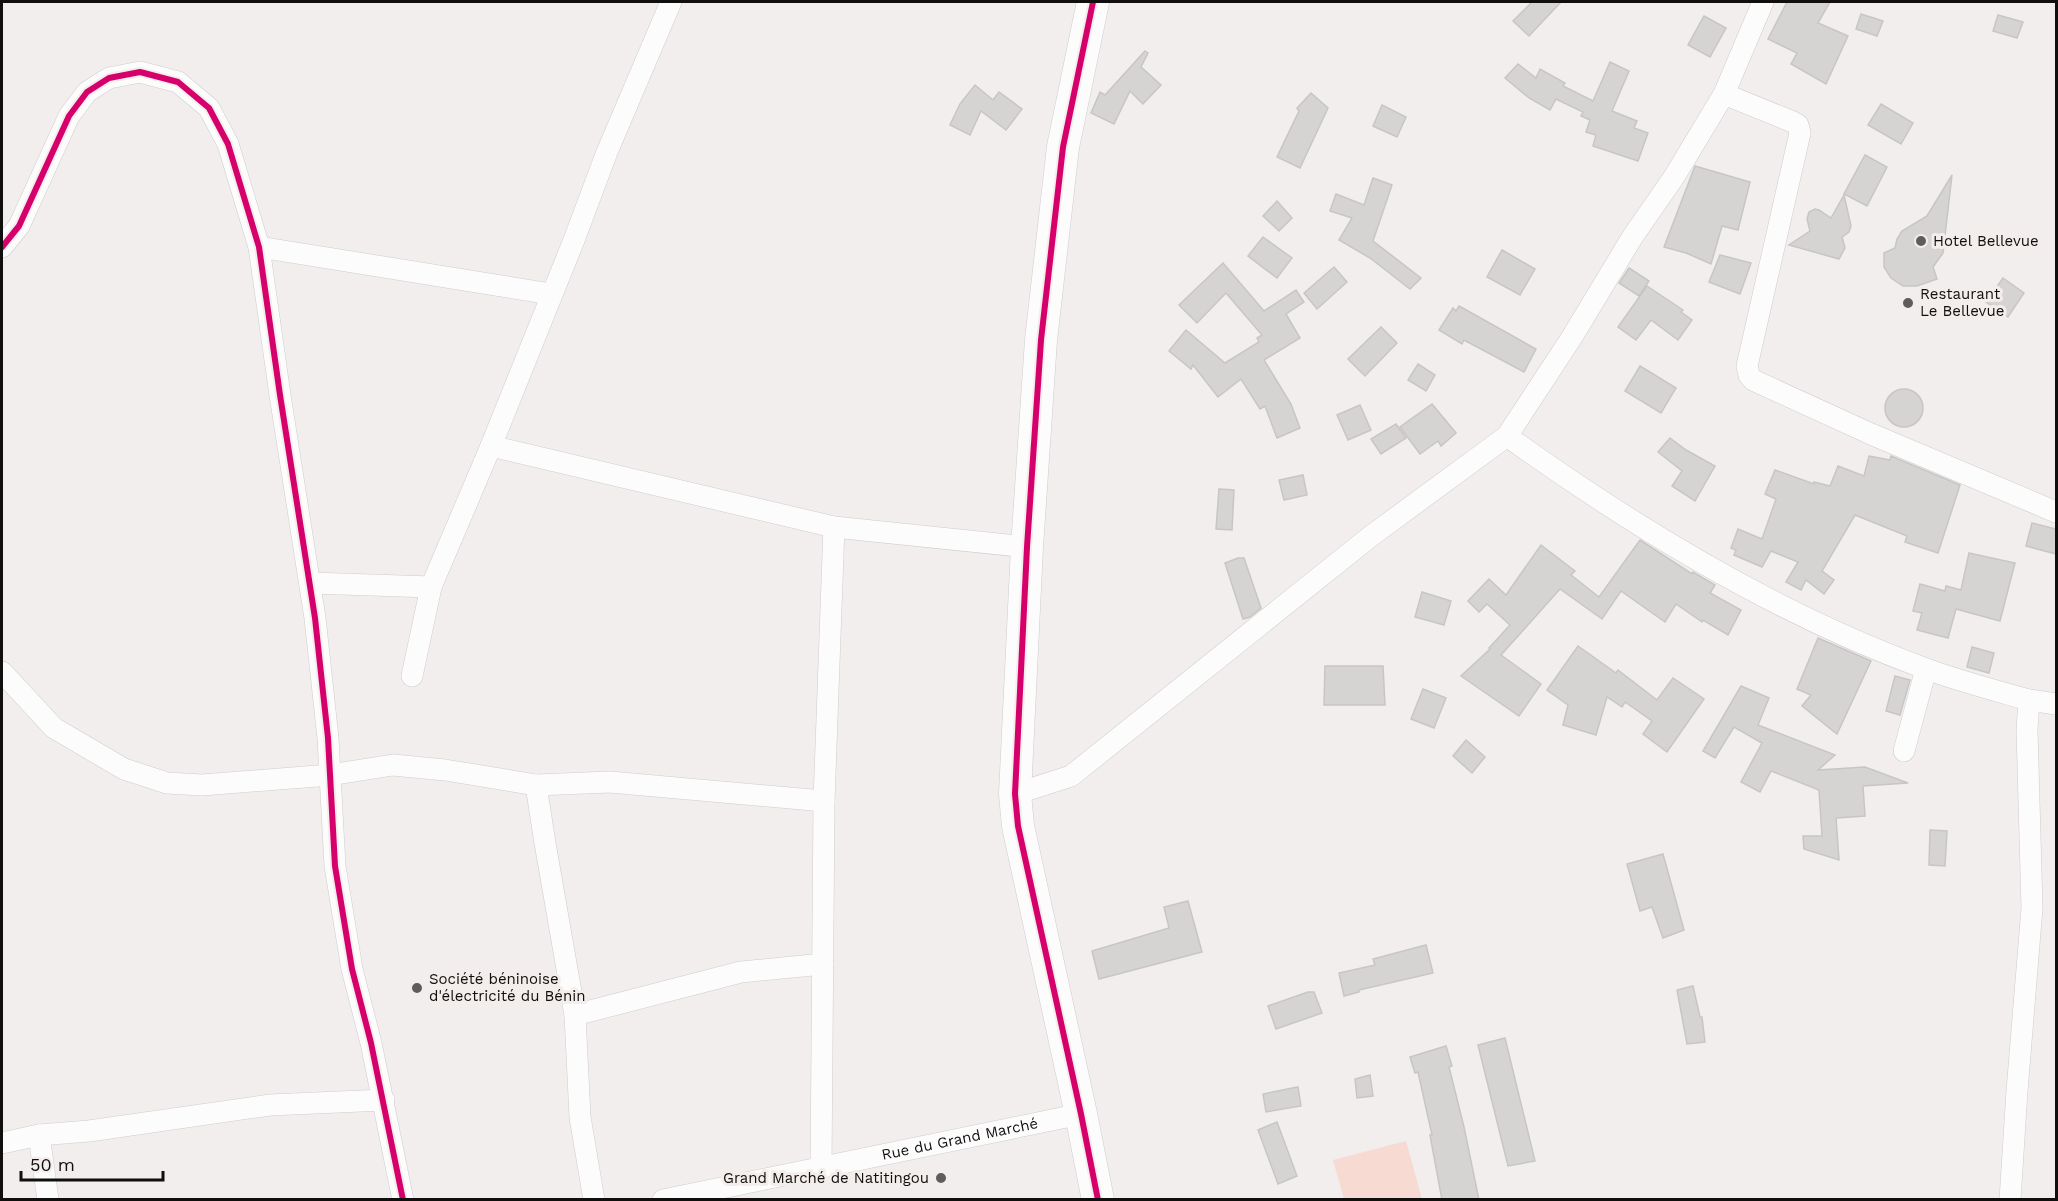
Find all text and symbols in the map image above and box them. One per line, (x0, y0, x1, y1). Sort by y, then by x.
place label: Hotel Bellevue (1933, 232, 2039, 250)
marker: Hotel Bellevue (1914, 234, 1928, 248)
place label: Restaurant Le Bellevue (1920, 285, 2004, 320)
marker: Restaurant Le Bellevue (1901, 296, 1915, 310)
place label: Société béninoise d'électricité du Bénin (429, 970, 586, 1005)
marker: Société béninoise d'électricité du Bénin (410, 981, 424, 995)
street label: Rue du Grand Marché (880, 1114, 1040, 1164)
scale bar (21, 1144, 164, 1182)
text: 50 m (30, 1154, 75, 1175)
place label: Grand Marché de Natitingou (723, 1169, 929, 1187)
marker: Grand Marché de Natitingou (934, 1171, 948, 1185)

